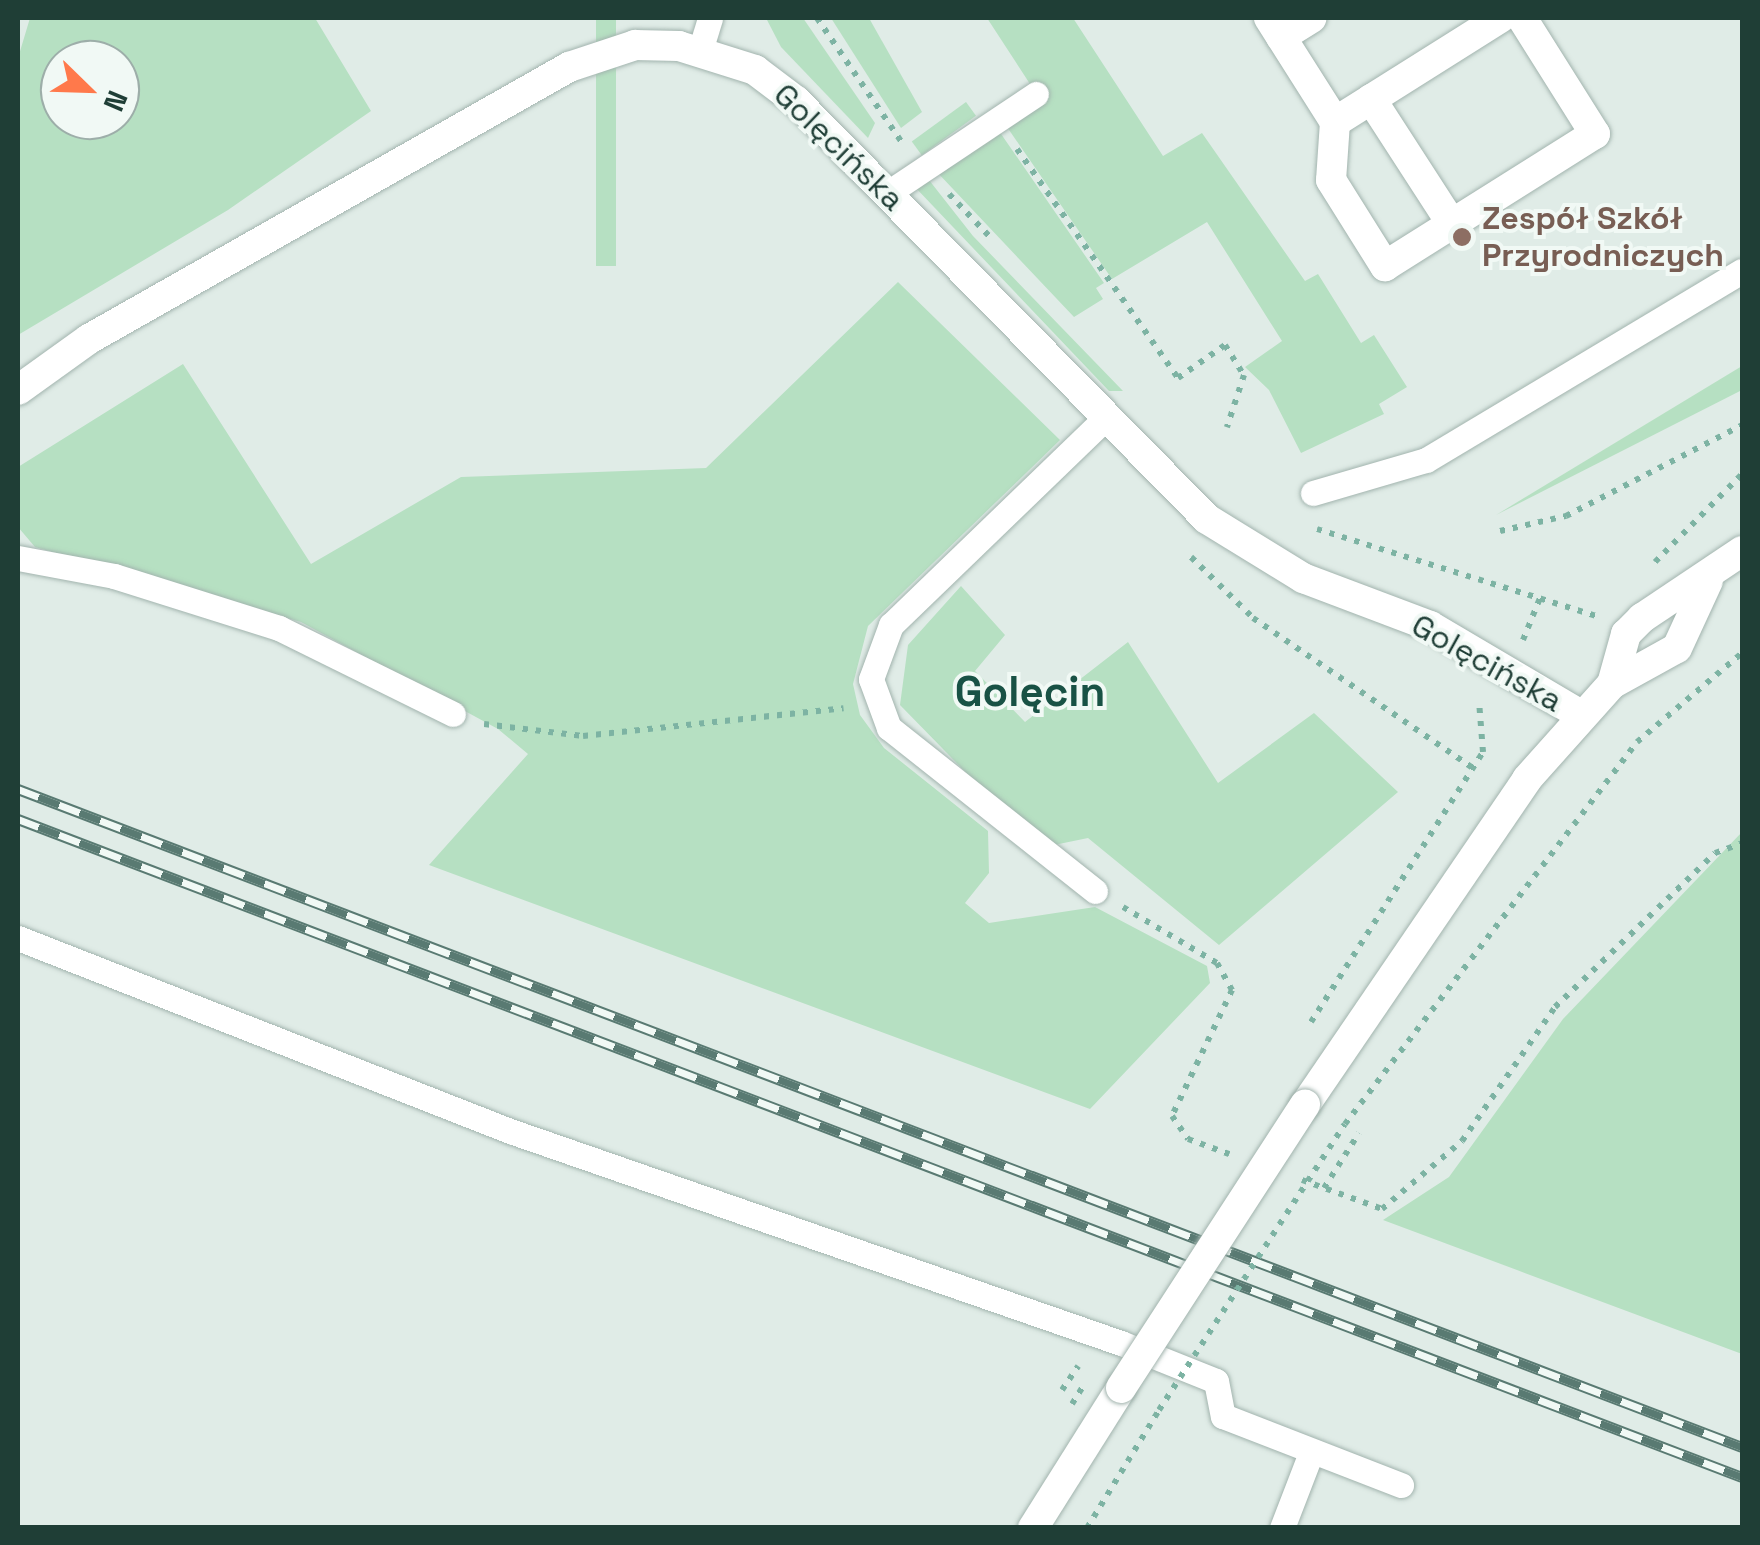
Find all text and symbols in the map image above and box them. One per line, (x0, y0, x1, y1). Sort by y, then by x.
north arrow (40, 40, 140, 140)
street label: Golęcińska (766, 75, 912, 219)
text: N (96, 85, 136, 117)
place label: Zespół Szkół Przyrodniczych (1482, 200, 1724, 275)
marker: Zespół Szkół Przyrodniczych (1451, 226, 1473, 248)
street label: Golęcińska (1405, 606, 1569, 720)
district label: Golęcin (955, 667, 1105, 717)

